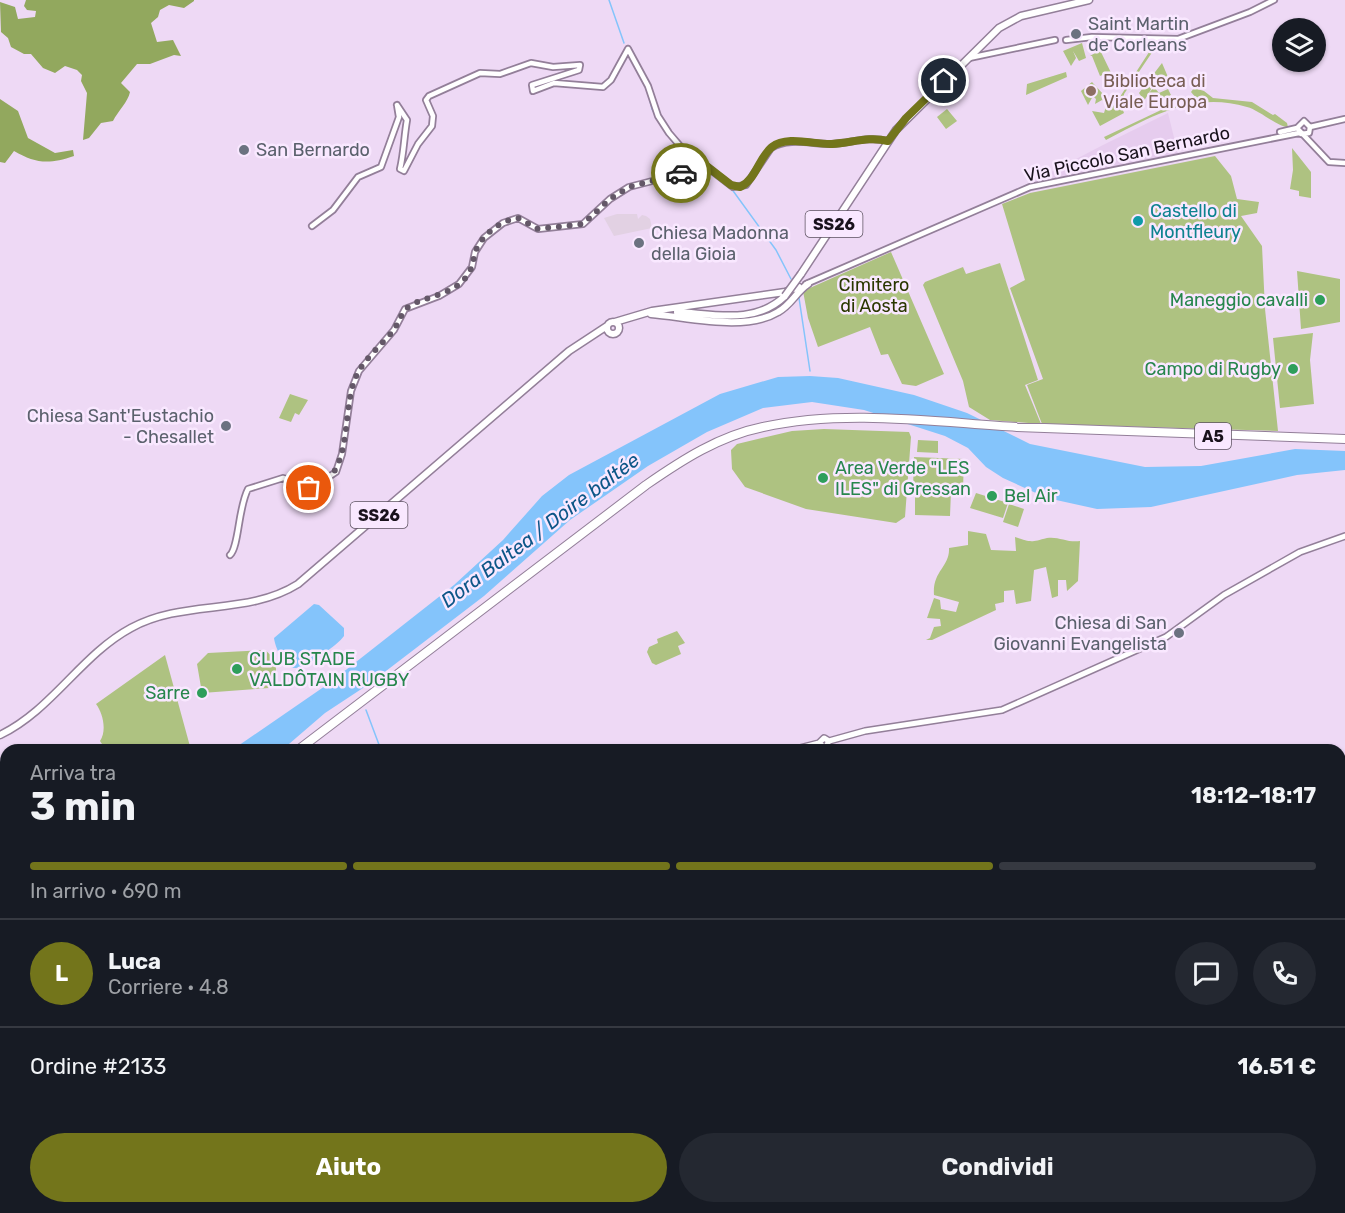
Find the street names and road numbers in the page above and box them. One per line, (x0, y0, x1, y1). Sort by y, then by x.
street label: Via Piccolo San Bernardo (1022, 121, 1232, 187)
road number: SS26 (806, 211, 862, 237)
road number: A5 (1195, 423, 1231, 449)
road number: SS26 (350, 502, 407, 528)

